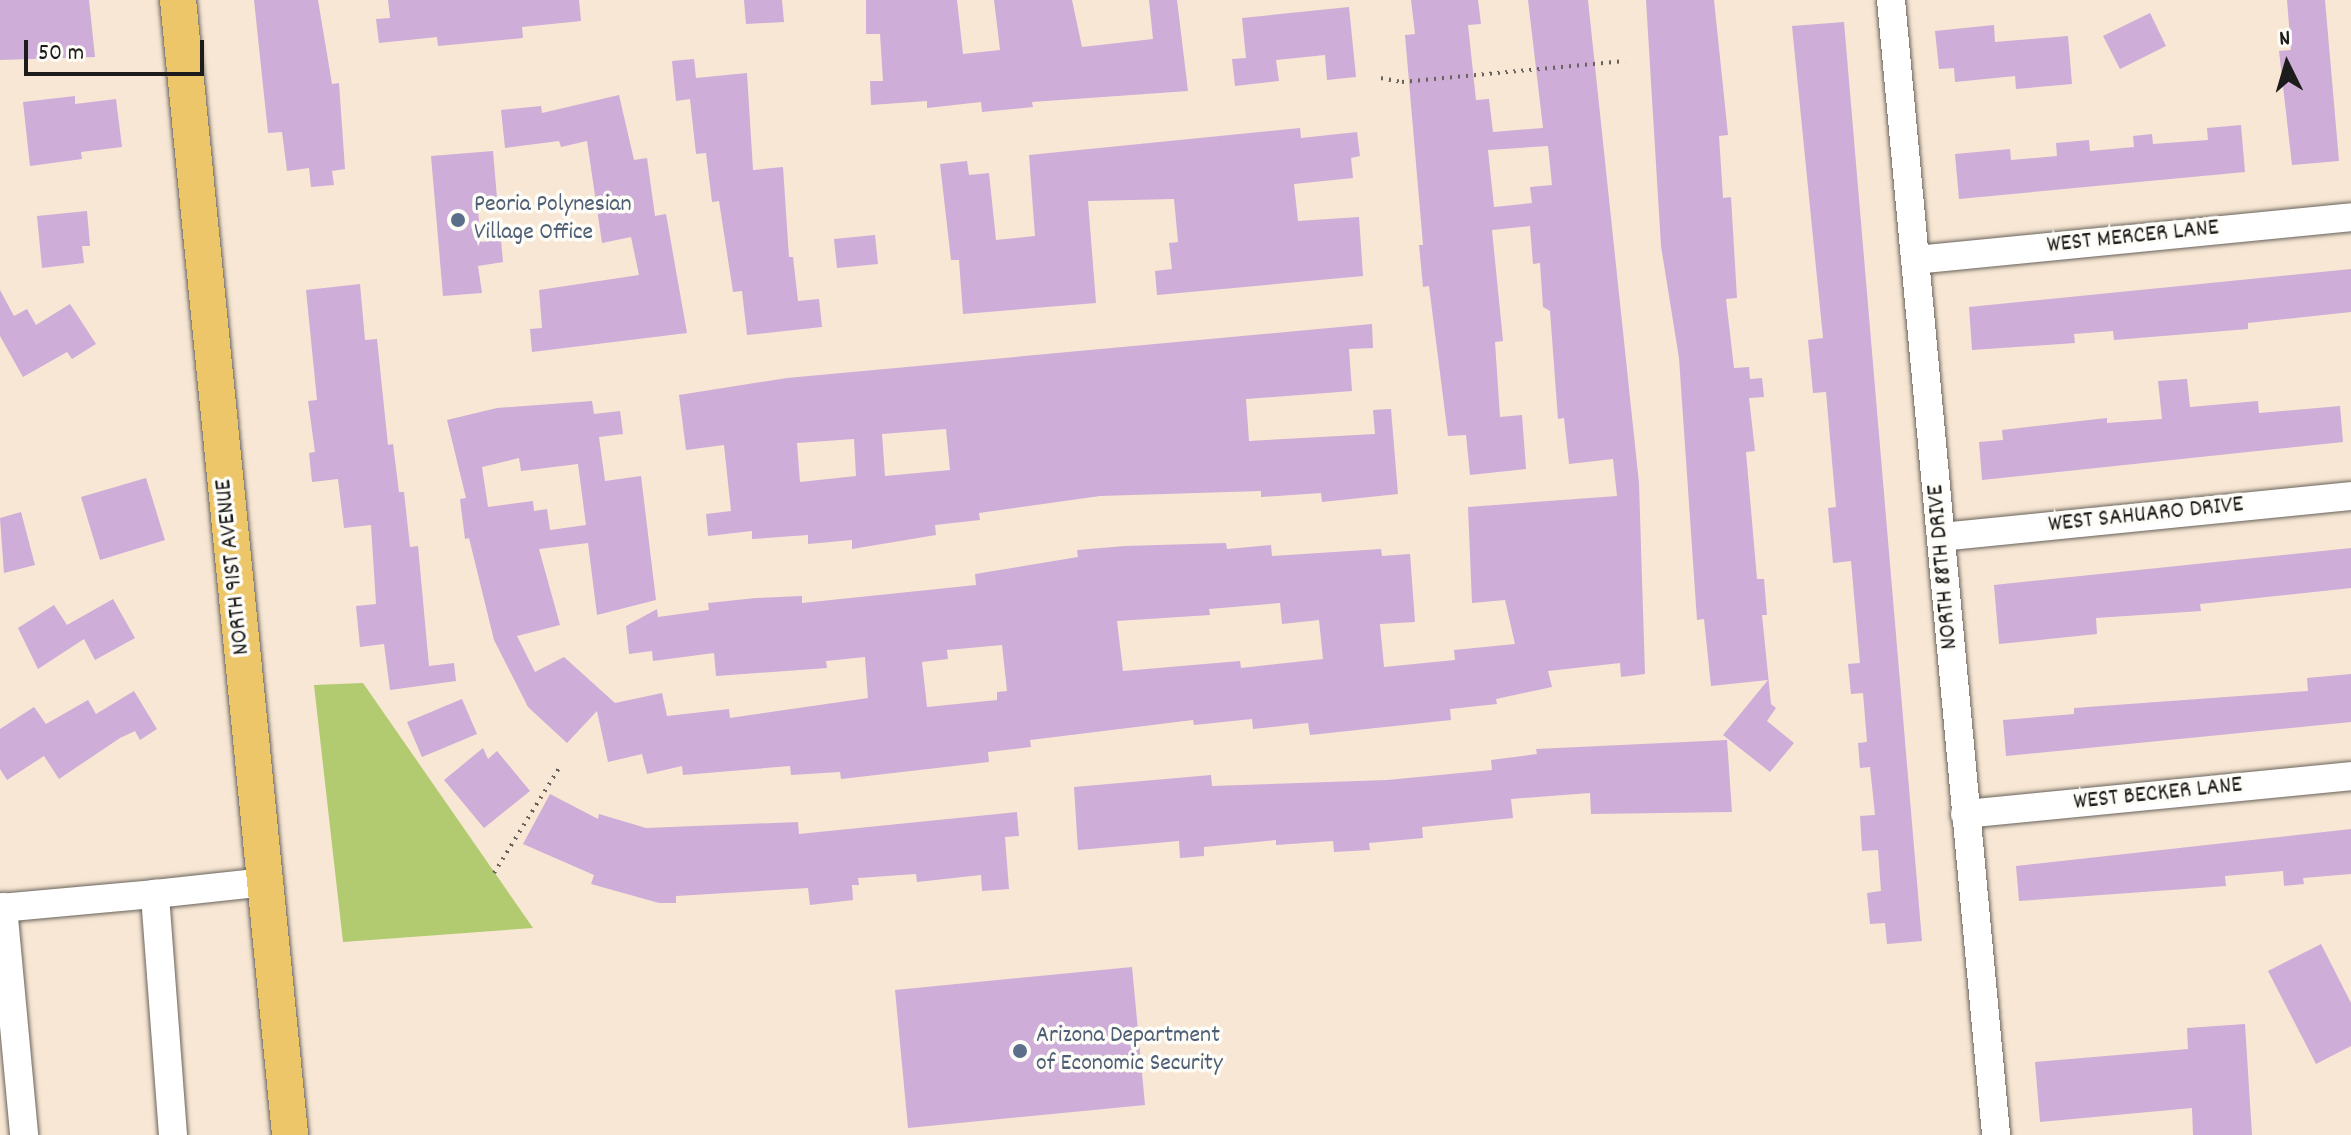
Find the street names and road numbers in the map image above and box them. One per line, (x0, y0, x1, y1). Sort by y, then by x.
street label: WEST MERCER LANE (2046, 215, 2220, 261)
street label: NORTH 91ST AVENUE (210, 478, 258, 656)
street label: NORTH 88TH DRIVE (1922, 483, 1966, 651)
street label: WEST SAHUARO DRIVE (2047, 491, 2245, 541)
street label: WEST BECKER LANE (2072, 772, 2244, 818)

